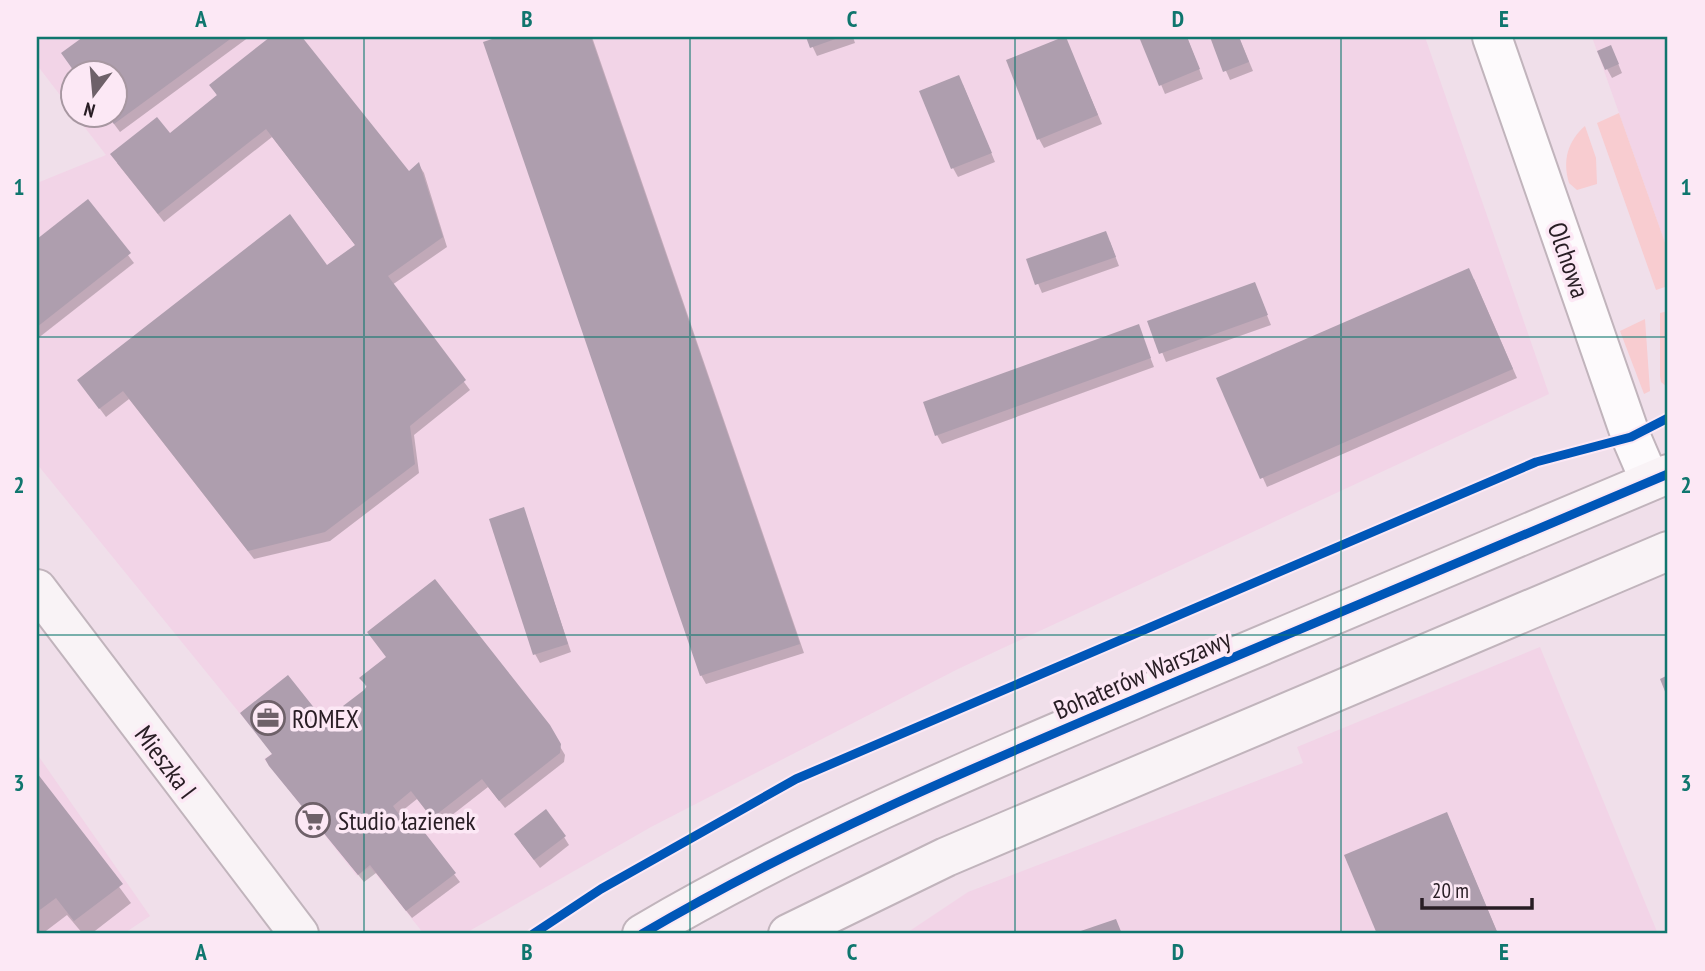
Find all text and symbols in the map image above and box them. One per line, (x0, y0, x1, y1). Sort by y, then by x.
text: A (194, 4, 207, 33)
text: B (521, 4, 533, 33)
text: C (847, 4, 858, 33)
text: D (1172, 4, 1184, 33)
text: E (1499, 4, 1509, 33)
north arrow (60, 60, 130, 130)
text: N (81, 97, 98, 123)
text: 1 (14, 172, 25, 201)
text: 1 (1681, 172, 1692, 201)
street label: Olchowa (1541, 218, 1597, 302)
text: 2 (14, 470, 25, 499)
text: 2 (1681, 470, 1692, 499)
street label: Bohaterów Warszawy (1049, 622, 1236, 726)
office icon: ROMEX (249, 699, 287, 737)
place label: ROMEX (292, 702, 359, 735)
street label: Mieszka I (128, 719, 204, 805)
text: 3 (14, 768, 25, 797)
text: 3 (1681, 768, 1692, 797)
supermarket icon: Studio łazienek (294, 801, 332, 839)
place label: Studio łazienek (338, 804, 476, 837)
scale bar (1422, 866, 1532, 910)
text: 20 m (1432, 877, 1469, 904)
text: A (194, 937, 207, 966)
text: B (521, 937, 533, 966)
text: C (847, 937, 858, 966)
text: D (1172, 937, 1184, 966)
text: E (1499, 937, 1509, 966)

